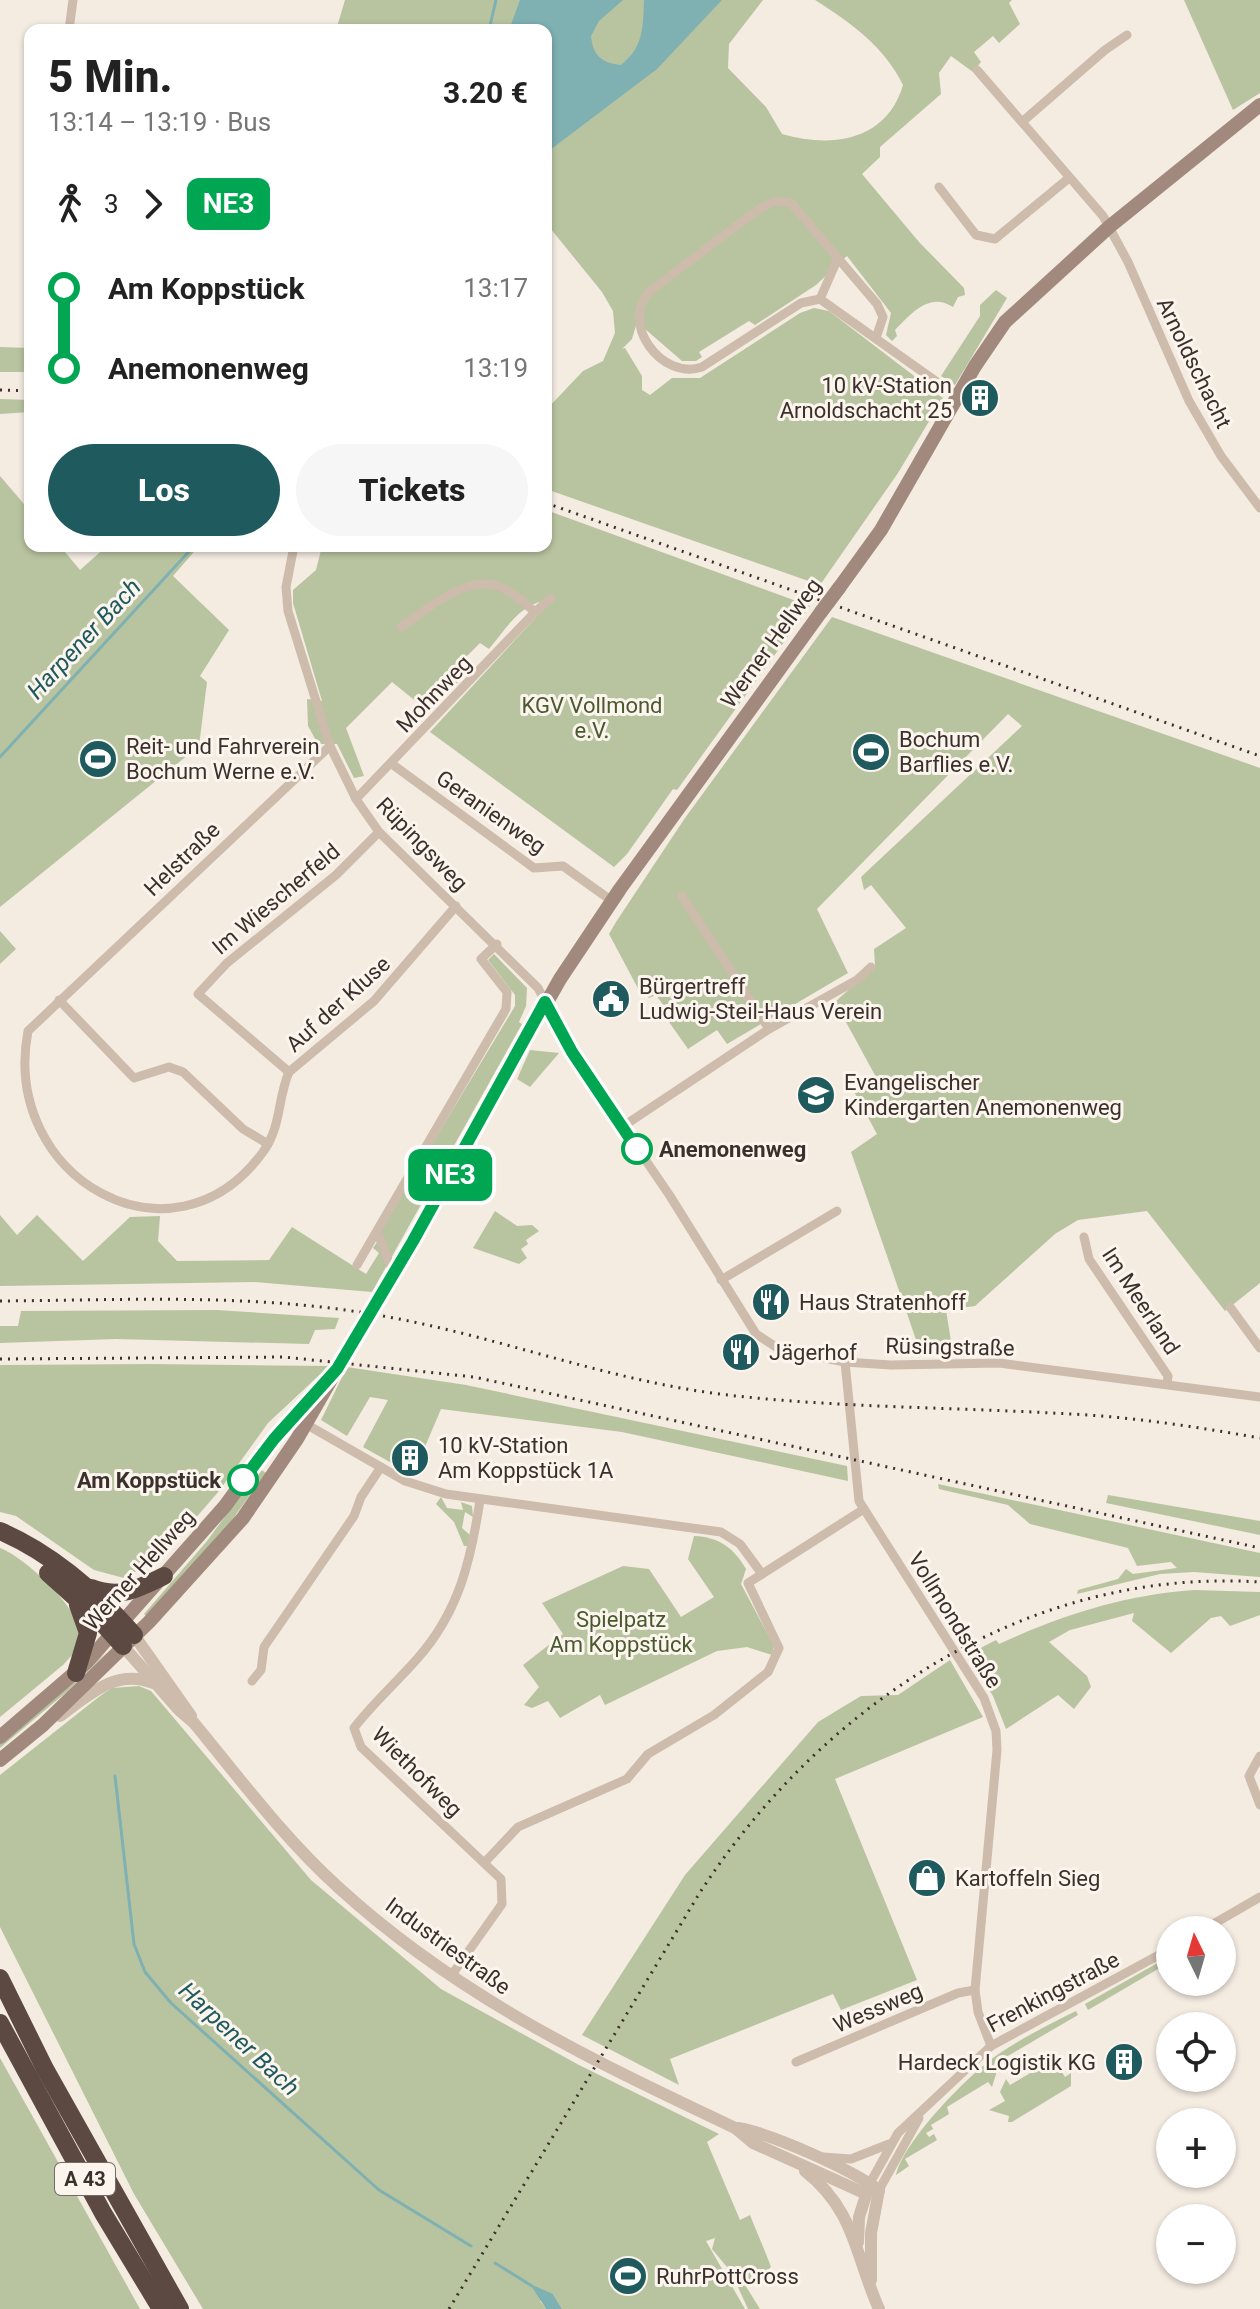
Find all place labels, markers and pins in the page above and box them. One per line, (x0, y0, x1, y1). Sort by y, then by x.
place label: 10 kV-Station Arnoldschacht 25 (780, 373, 952, 423)
building icon: 10 kV-Station Arnoldschacht 25 (959, 377, 1001, 419)
place label: Bochum Barflies e.V. (899, 727, 1013, 777)
sports icon: Bochum Barflies e.V. (850, 731, 892, 773)
place label: Reit- und Fahrverein Bochum Werne e.V. (126, 734, 320, 784)
sports icon: Reit- und Fahrverein Bochum Werne e.V. (77, 738, 119, 780)
place label: Bürgertreff Ludwig-Steil-Haus Verein (639, 974, 882, 1024)
public building icon: Bürgertreff Ludwig-Steil-Haus Verein (590, 978, 632, 1020)
place label: Evangelischer Kindergarten Anemonenweg (844, 1070, 1122, 1120)
school or university icon: Evangelischer Kindergarten Anemonenweg (795, 1074, 837, 1116)
marker: Anemonenweg (622, 1134, 652, 1164)
place label: Anemonenweg (659, 1137, 806, 1162)
restaurant icon: Haus Stratenhoff (750, 1281, 792, 1323)
place label: Haus Stratenhoff (799, 1290, 966, 1315)
restaurant icon: Jägerhof (720, 1331, 762, 1373)
place label: Jägerhof (769, 1340, 857, 1365)
place label: 10 kV-Station Am Koppstück 1A (438, 1433, 614, 1483)
building icon: 10 kV-Station Am Koppstück 1A (389, 1437, 431, 1479)
marker: Am Koppstück (228, 1465, 258, 1495)
place label: Am Koppstück (77, 1468, 221, 1493)
shop icon: Kartoffeln Sieg (906, 1857, 948, 1899)
place label: Kartoffeln Sieg (955, 1866, 1100, 1891)
building icon: Hardeck Logistik KG (1103, 2041, 1145, 2083)
place label: Hardeck Logistik KG (898, 2050, 1096, 2075)
sports icon: RuhrPottCross (607, 2255, 649, 2297)
place label: RuhrPottCross (656, 2264, 799, 2289)

